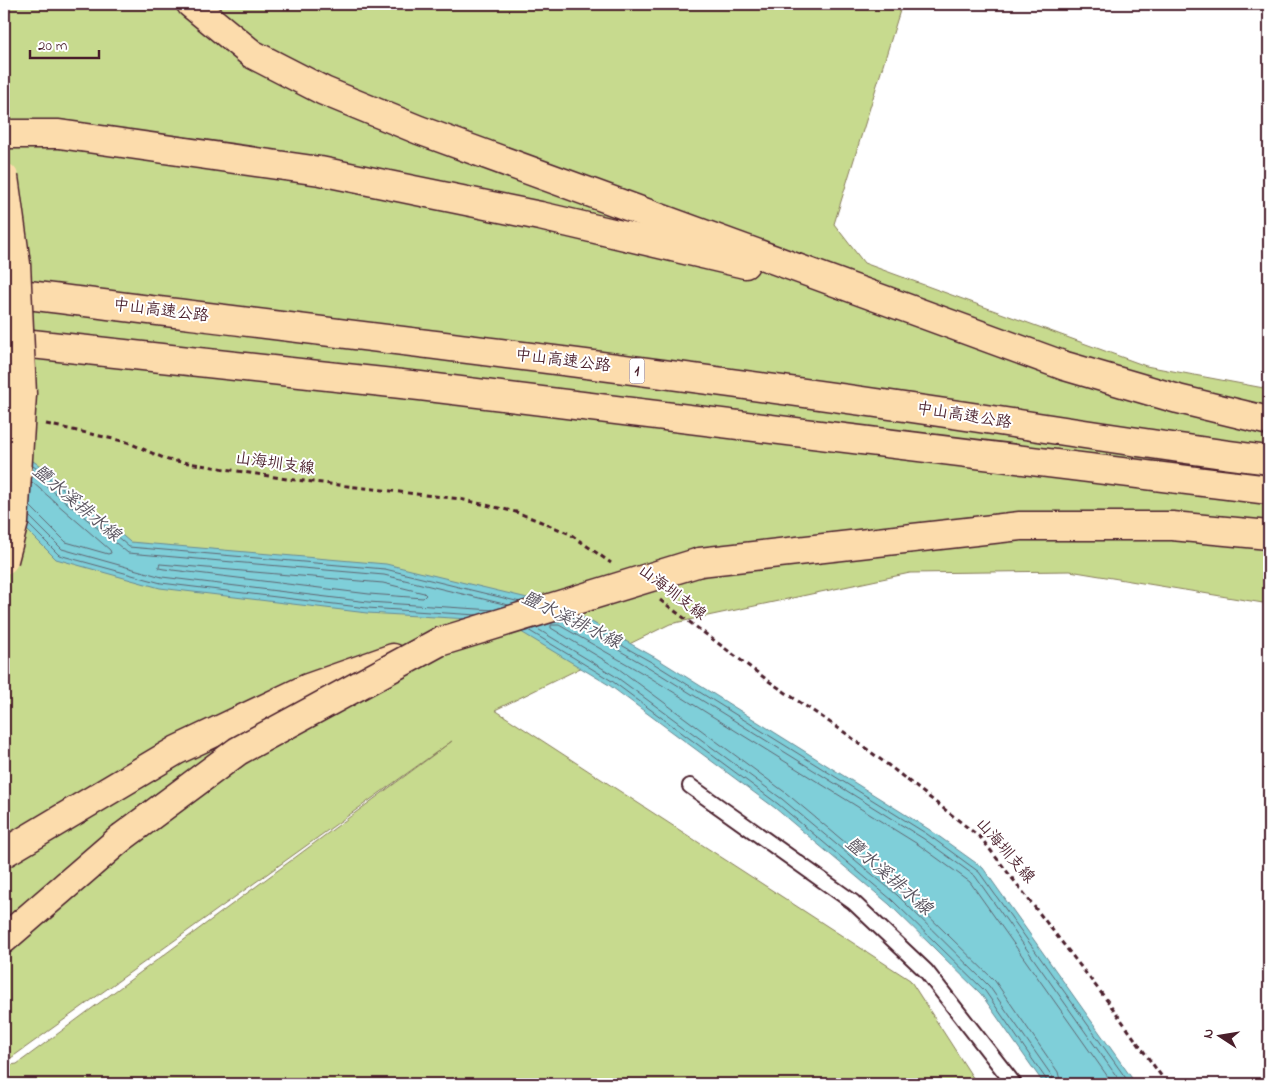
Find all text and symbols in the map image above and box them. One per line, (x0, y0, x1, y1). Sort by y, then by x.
scale bar (30, 28, 99, 60)
text: 20 m (38, 35, 68, 57)
street label: 中山高速公路 (112, 293, 210, 329)
street label: 中山高速公路 (514, 343, 612, 379)
road number: 1 (630, 358, 644, 384)
street label: 中山高速公路 (915, 397, 1013, 435)
street label: 山海圳支線 (234, 447, 316, 481)
water label: 鹽水溪排水線 (26, 459, 126, 549)
street label: 山海圳支線 (633, 559, 711, 627)
water label: 鹽水溪排水線 (517, 586, 626, 657)
street label: 山海圳支線 (970, 813, 1040, 889)
water label: 鹽水溪排水線 (839, 832, 938, 923)
north arrow (1196, 1010, 1246, 1060)
text: N (1197, 1027, 1220, 1040)

